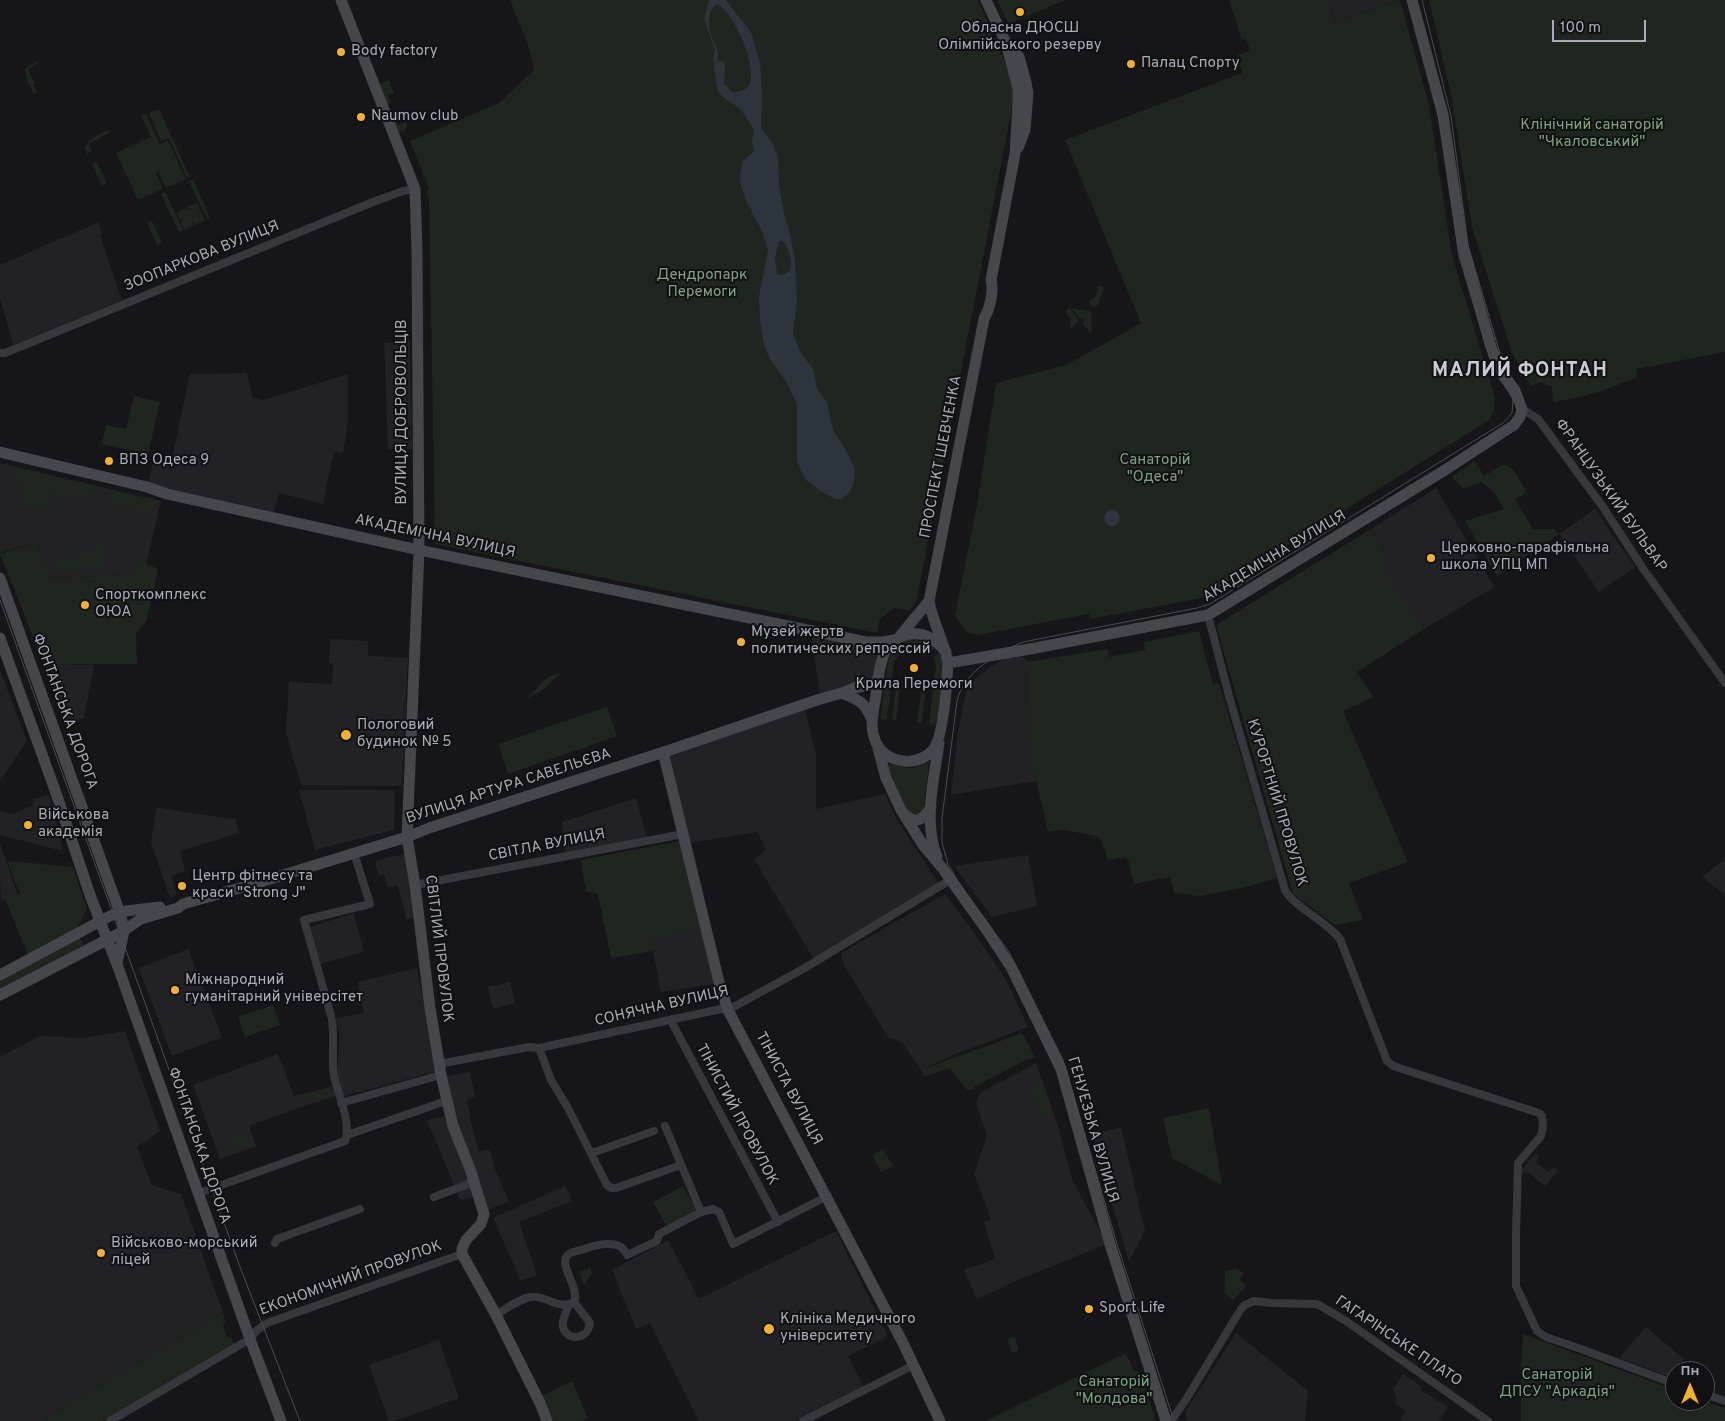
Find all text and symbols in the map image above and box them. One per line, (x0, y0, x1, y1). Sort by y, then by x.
marker: Обласна ДЮСШ Олімпійського резерву (1014, 6, 1026, 18)
scale bar (1555, 10, 1649, 42)
text: 100 m (1560, 19, 1601, 38)
place label: Обласна ДЮСШ Олімпійського резерву (938, 20, 1102, 55)
place label: Body factory (351, 43, 438, 61)
marker: Body factory (335, 46, 347, 58)
place label: Палац Спорту (1141, 55, 1240, 73)
marker: Палац Спорту (1125, 58, 1137, 70)
place label: Naumov club (371, 108, 458, 126)
marker: Naumov club (355, 111, 367, 123)
park label: Клінічний санаторій "Чкаловський" (1520, 117, 1664, 152)
street label: ЗООПАРКОВА ВУЛИЦЯ (122, 218, 282, 296)
park label: Дендропарк Перемоги (656, 267, 748, 302)
street label: ВУЛИЦЯ ДОБРОВОЛЬЦІВ (394, 319, 412, 505)
district label: МАЛИЙ ФОНТАН (1431, 360, 1609, 384)
street label: ПРОСПЕКТ ШЕВЧЕНКА (917, 374, 967, 540)
street label: ФРАНЦУЗЬКИЙ БУЛЬВАР (1550, 416, 1670, 576)
place label: ВПЗ Одеса 9 (119, 452, 209, 470)
park label: Санаторій "Одеса" (1119, 452, 1191, 487)
marker: ВПЗ Одеса 9 (103, 455, 115, 467)
street label: АКАДЕМІЧНА ВУЛИЦЯ (1200, 507, 1350, 607)
street label: АКАДЕМІЧНА ВУЛИЦЯ (353, 511, 517, 563)
place label: Церковно-парафіяльна школа УПЦ МП (1441, 540, 1609, 575)
marker: Церковно-парафіяльна школа УПЦ МП (1425, 552, 1437, 564)
place label: Спорткомплекс ОЮА (95, 587, 207, 622)
marker: Спорткомплекс ОЮА (79, 599, 91, 611)
place label: Музей жертв политических репрессий (751, 624, 930, 659)
street label: ФОНТАНСЬКА ДОРОГА (27, 632, 101, 792)
marker: Музей жертв политических репрессий (735, 636, 747, 648)
marker: Крила Перемоги (908, 662, 920, 674)
place label: Крила Перемоги (855, 676, 973, 694)
place label: Пологовий будинок № 5 (357, 717, 452, 752)
street label: КУРОРТНИЙ ПРОВУЛОК (1242, 717, 1310, 889)
marker: Пологовий будинок № 5 (339, 728, 353, 742)
street label: ВУЛИЦЯ АРТУРА САВЕЛЬЄВА (404, 745, 614, 829)
place label: Військова академія (38, 807, 109, 842)
marker: Військова академія (22, 819, 34, 831)
street label: СВІТЛА ВУЛИЦЯ (487, 826, 607, 866)
place label: Центр фітнесу та краси "Strong J" (192, 868, 313, 903)
street label: СВІТЛИЙ ПРОВУЛОК (420, 874, 456, 1024)
marker: Центр фітнесу та краси "Strong J" (176, 880, 188, 892)
place label: Міжнародний гуманітарний універсітет (185, 972, 363, 1007)
street label: СОНЯЧНА ВУЛИЦЯ (593, 983, 731, 1031)
marker: Міжнародний гуманітарний універсітет (169, 984, 181, 996)
street label: ТІНИСТА ВУЛИЦЯ (751, 1029, 825, 1149)
street label: ТІНИСТИЙ ПРОВУЛОК (691, 1041, 781, 1189)
street label: ГЕНУЕЗЬКА ВУЛИЦЯ (1063, 1055, 1121, 1205)
street label: ФОНТАНСЬКА ДОРОГА (163, 1065, 233, 1227)
place label: Військово-морський ліцей (111, 1235, 258, 1270)
street label: ЕКОНОМІЧНИЙ ПРОВУЛОК (257, 1238, 445, 1320)
marker: Військово-морський ліцей (95, 1247, 107, 1259)
street label: ГАГАРІНСЬКЕ ПЛАТО (1331, 1293, 1465, 1391)
place label: Sport Life (1099, 1300, 1165, 1318)
marker: Sport Life (1083, 1303, 1095, 1315)
place label: Клініка Медичного університету (780, 1311, 916, 1346)
marker: Клініка Медичного університету (762, 1322, 776, 1336)
north arrow (1665, 1361, 1715, 1411)
text: Пн (1681, 1363, 1699, 1380)
park label: Санаторій ДПСУ "Аркадія" (1499, 1367, 1615, 1402)
park label: Санаторій "Молдова" (1076, 1374, 1152, 1409)

